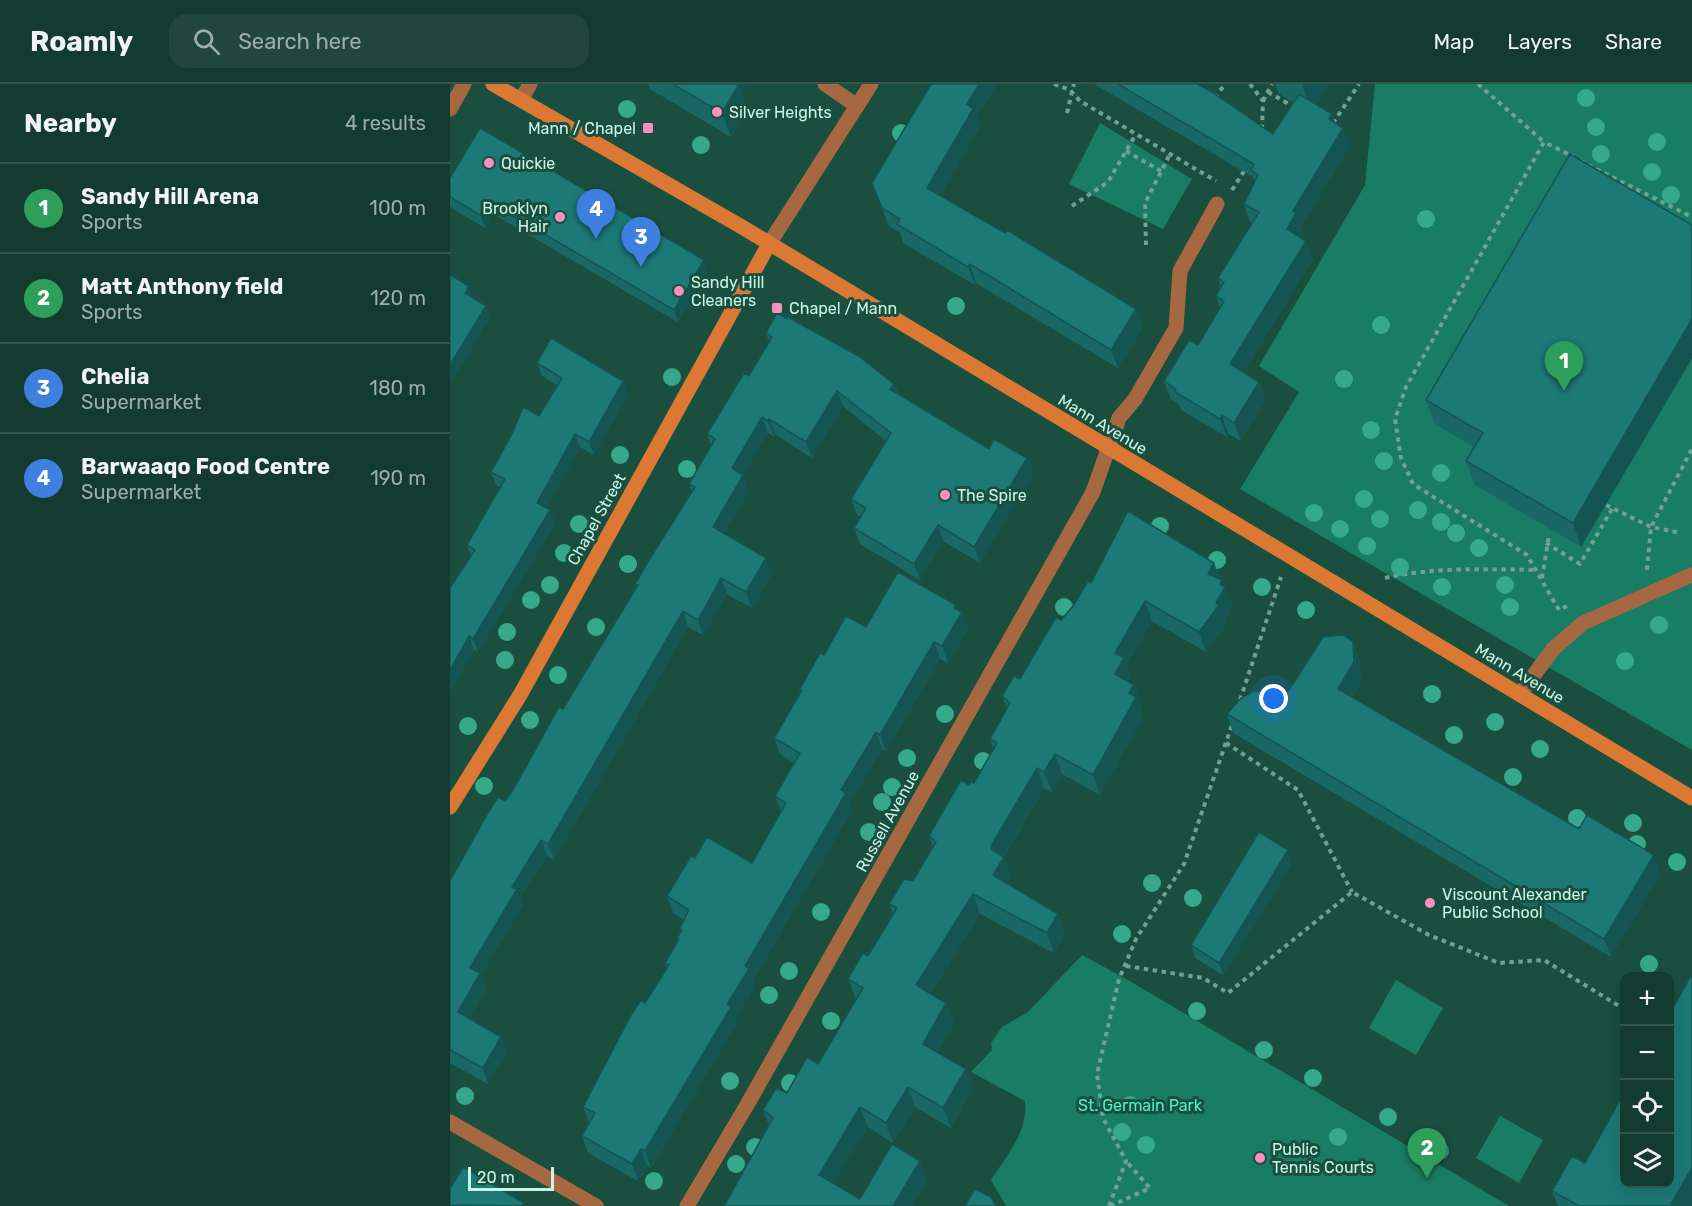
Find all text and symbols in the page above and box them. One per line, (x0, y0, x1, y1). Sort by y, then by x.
search box (169, 14, 589, 68)
text: Roamly (30, 25, 133, 58)
icon: search (190, 25, 223, 58)
text: Search here (238, 28, 362, 55)
text: Map (1433, 29, 1474, 54)
text: Layers (1507, 29, 1572, 54)
text: Share (1605, 29, 1662, 54)
place label: Silver Heights (729, 103, 832, 122)
marker: Silver Heights (710, 105, 724, 119)
text: Nearby (24, 108, 117, 139)
text: 4 results (345, 111, 426, 135)
place label: Mann / Chapel (528, 119, 636, 138)
marker: Mann / Chapel (641, 121, 655, 135)
place label: Quickie (501, 154, 555, 173)
marker: Quickie (482, 156, 496, 170)
text: Sandy Hill Arena (81, 183, 259, 210)
pin: 4 (576, 190, 616, 239)
text: 1 (39, 196, 48, 220)
text: 100 m (369, 196, 426, 220)
place label: Brooklyn Hair (482, 199, 548, 236)
text: Sports (81, 210, 142, 234)
marker: Brooklyn Hair (553, 210, 567, 224)
pin: 3 (622, 218, 660, 267)
text: Matt Anthony field (81, 273, 283, 300)
place label: Sandy Hill Cleaners (691, 273, 764, 310)
marker: Sandy Hill Cleaners (672, 284, 686, 298)
text: 2 (37, 286, 50, 310)
text: 120 m (370, 286, 426, 310)
place label: Chapel / Mann (789, 299, 897, 318)
text: Sports (81, 300, 142, 324)
marker: Chapel / Mann (770, 301, 784, 315)
pin: 1 (1544, 342, 1584, 391)
text: Chelia (81, 363, 149, 390)
text: 3 (37, 376, 50, 400)
text: 180 m (369, 376, 426, 400)
text: Supermarket (81, 390, 201, 414)
street label: Mann Avenue (1055, 390, 1151, 458)
text: Barwaaqo Food Centre (81, 453, 330, 480)
text: 4 (37, 466, 50, 490)
text: 190 m (370, 466, 426, 490)
street label: Chapel Street (563, 470, 629, 568)
text: Supermarket (81, 480, 201, 504)
place label: The Spire (957, 486, 1027, 505)
marker: The Spire (938, 488, 952, 502)
street label: Mann Avenue (1472, 639, 1568, 707)
your location (1259, 684, 1288, 713)
street label: Russell Avenue (852, 767, 923, 875)
place label: Viscount Alexander Public School (1442, 885, 1586, 922)
marker: Viscount Alexander Public School (1423, 896, 1437, 910)
map controls (1620, 972, 1674, 1188)
button: + (1620, 972, 1674, 1026)
button: − (1620, 1026, 1674, 1080)
button: locate (1620, 1080, 1674, 1134)
park label: St. Germain Park (1078, 1096, 1203, 1115)
pin: 2 (1408, 1128, 1446, 1178)
button: layers (1620, 1134, 1674, 1188)
place label: Public Tennis Courts (1272, 1140, 1374, 1177)
marker: Public Tennis Courts (1253, 1151, 1267, 1165)
scale bar (468, 1164, 554, 1192)
text: 20 m (477, 1168, 515, 1187)

